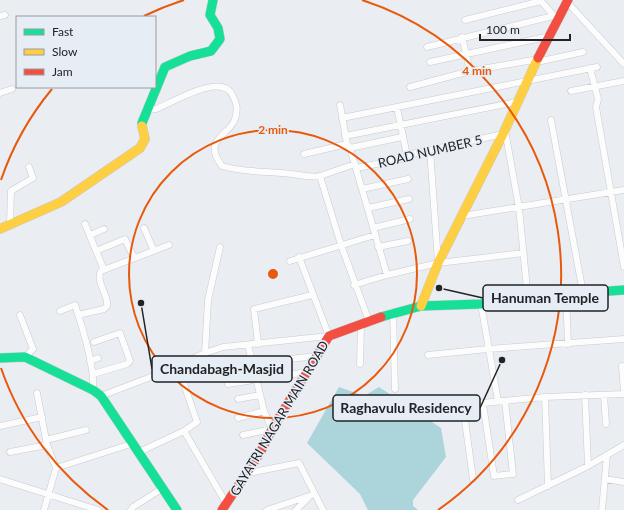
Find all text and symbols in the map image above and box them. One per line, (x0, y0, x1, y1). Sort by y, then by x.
legend (16, 16, 156, 88)
scale bar (480, 16, 570, 42)
text: 100 m (486, 22, 520, 37)
text: Fast (52, 24, 74, 39)
text: Slow (52, 44, 78, 59)
text: 4 min (462, 63, 492, 78)
text: Jam (52, 64, 73, 79)
text: 2 min (258, 122, 288, 137)
street label: ROAD NUMBER 5 (376, 131, 484, 171)
centre of rings (266, 267, 280, 281)
callout: Hanuman Temple (483, 285, 608, 311)
text: Hanuman Temple (491, 289, 600, 306)
street label: GAYATRI NAGAR MAIN ROAD (226, 337, 332, 498)
callout: Chandabagh-Masjid (152, 356, 292, 382)
text: Chandabagh-Masjid (160, 360, 284, 377)
callout: Raghavulu Residency (333, 395, 480, 421)
text: Raghavulu Residency (340, 399, 472, 416)

